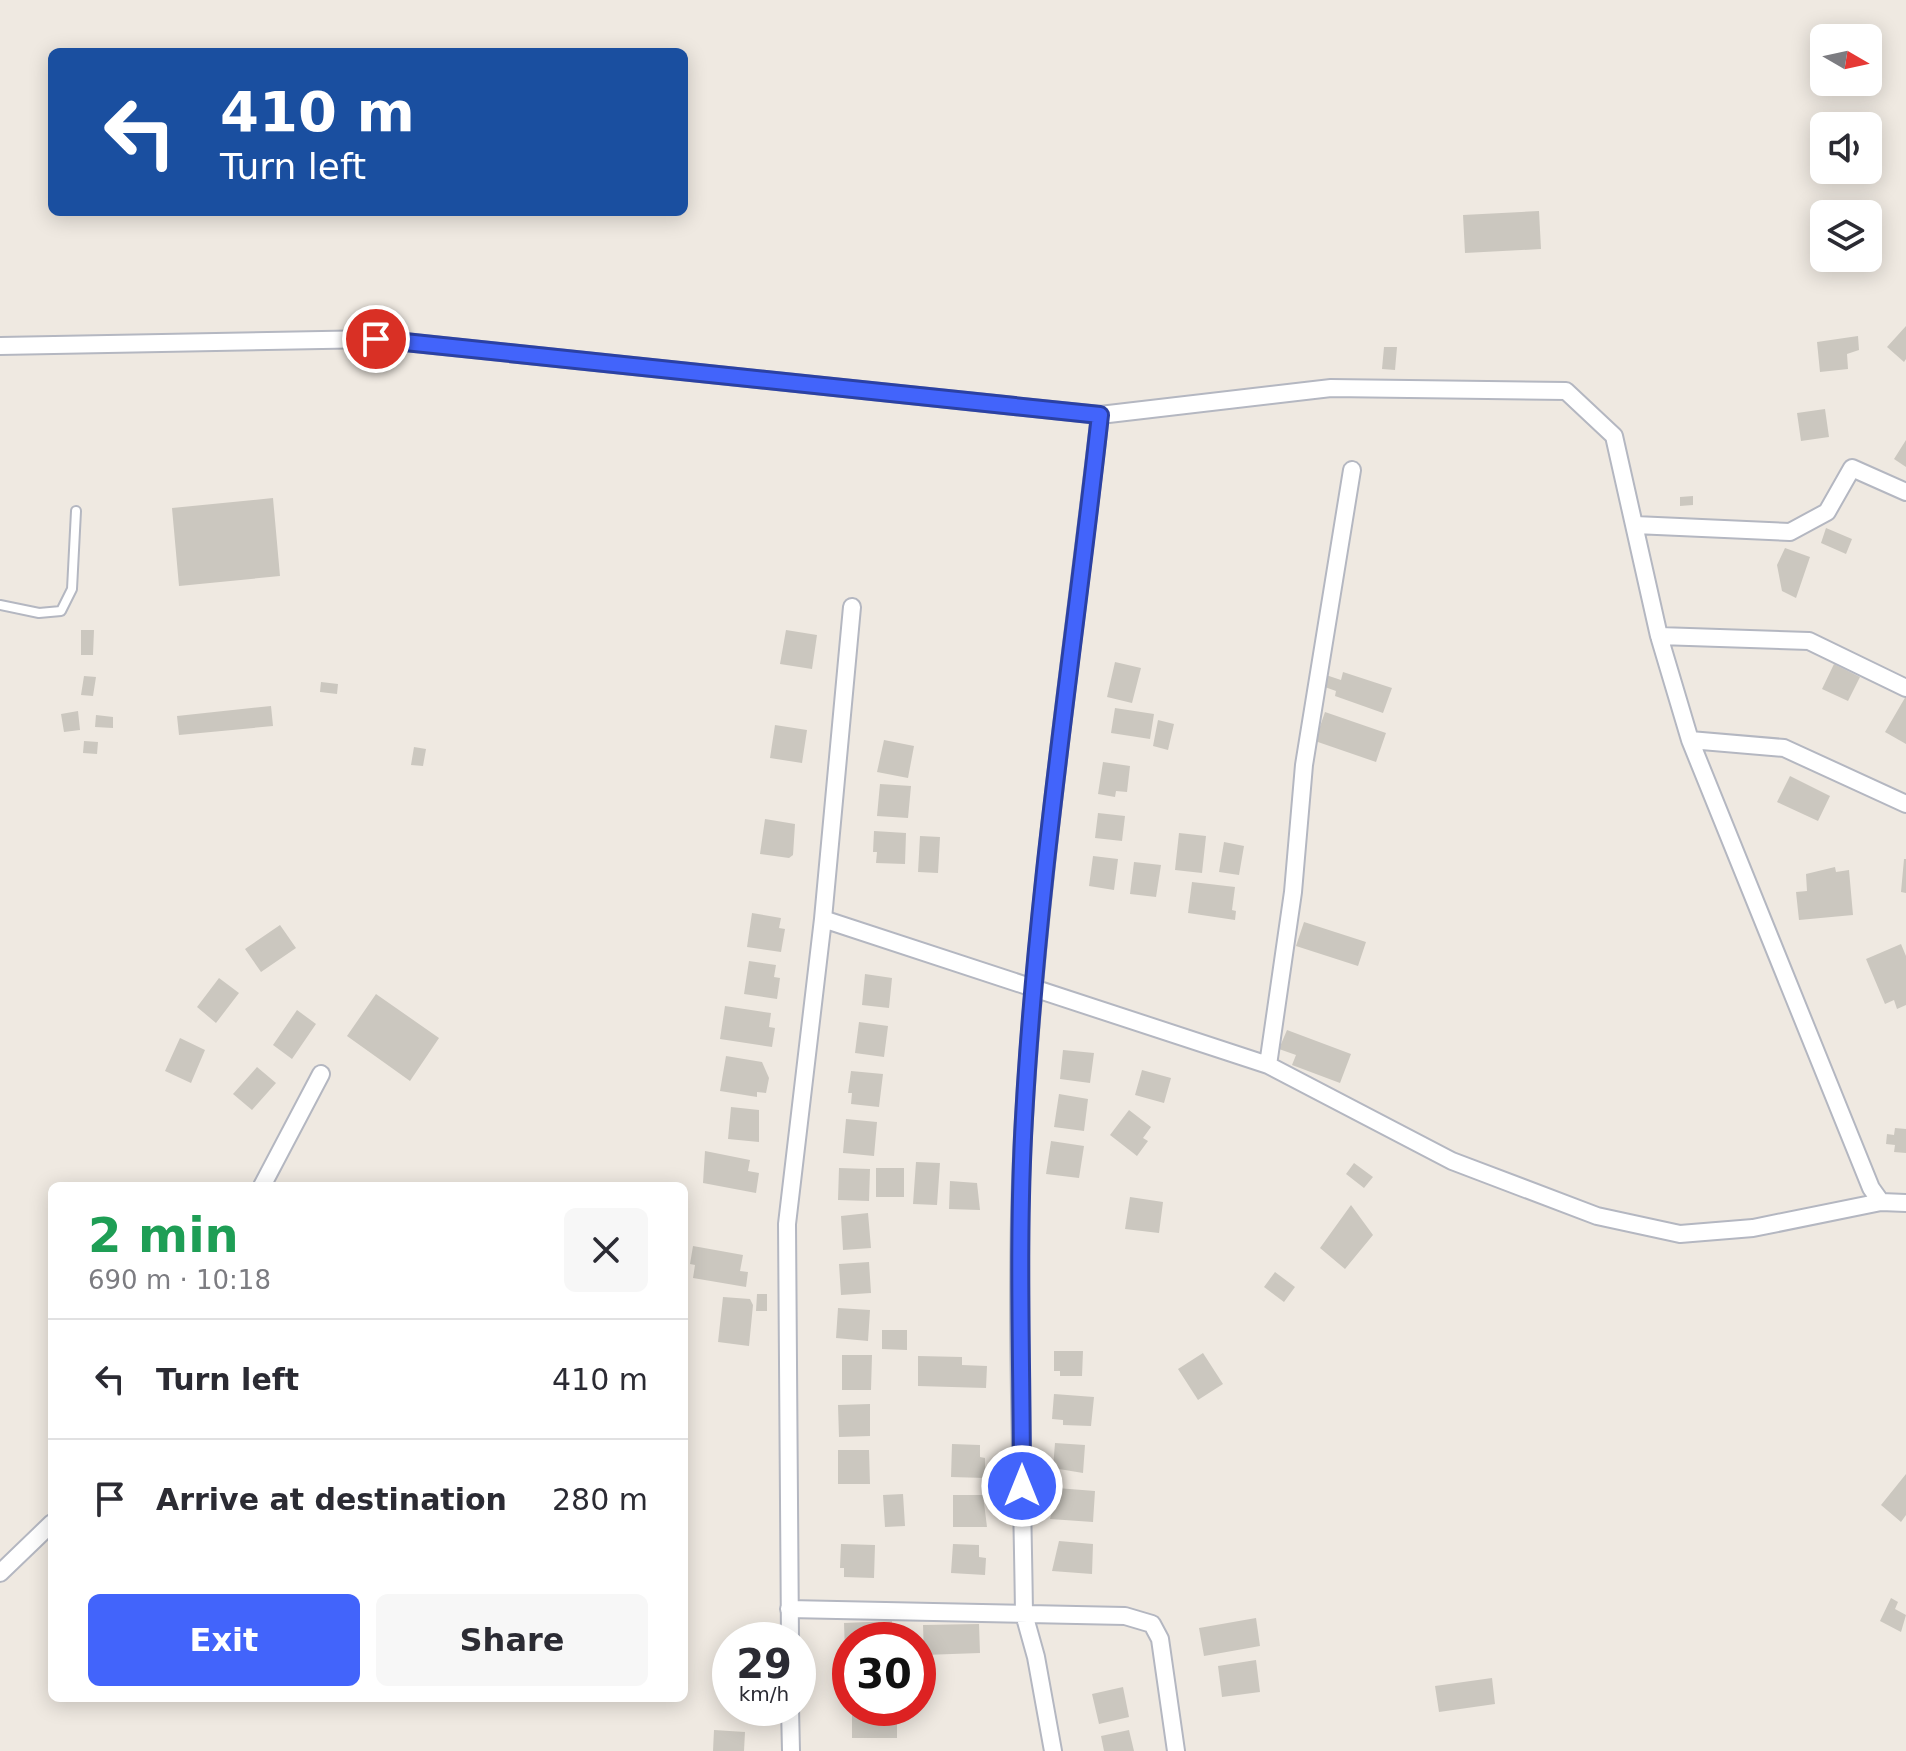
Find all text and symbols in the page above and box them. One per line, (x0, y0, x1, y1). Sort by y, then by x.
north arrow (1810, 24, 1882, 96)
map controls (1810, 24, 1882, 272)
text: 410 m (220, 79, 415, 144)
icon: left (88, 80, 192, 184)
button: sound (1810, 112, 1882, 184)
text: Turn left (220, 146, 366, 187)
button: layers (1810, 200, 1882, 272)
pin (342, 305, 410, 373)
icon: arrive (354, 317, 398, 361)
text: 2 min (88, 1207, 239, 1263)
button: close (564, 1208, 648, 1292)
text: 690 m · 10:18 (88, 1265, 271, 1295)
icon: left (88, 1357, 132, 1401)
text: Turn left (156, 1362, 299, 1397)
text: 410 m (552, 1362, 648, 1397)
position arrow (980, 1444, 1064, 1528)
icon: arrive (88, 1477, 132, 1521)
text: Arrive at destination (156, 1482, 507, 1517)
text: 280 m (552, 1482, 648, 1517)
button: Exit (88, 1594, 360, 1686)
button: Share (376, 1594, 648, 1686)
speed limit sign: 30 (832, 1622, 936, 1726)
text: 29 (736, 1641, 792, 1687)
text: km/h (739, 1682, 789, 1706)

